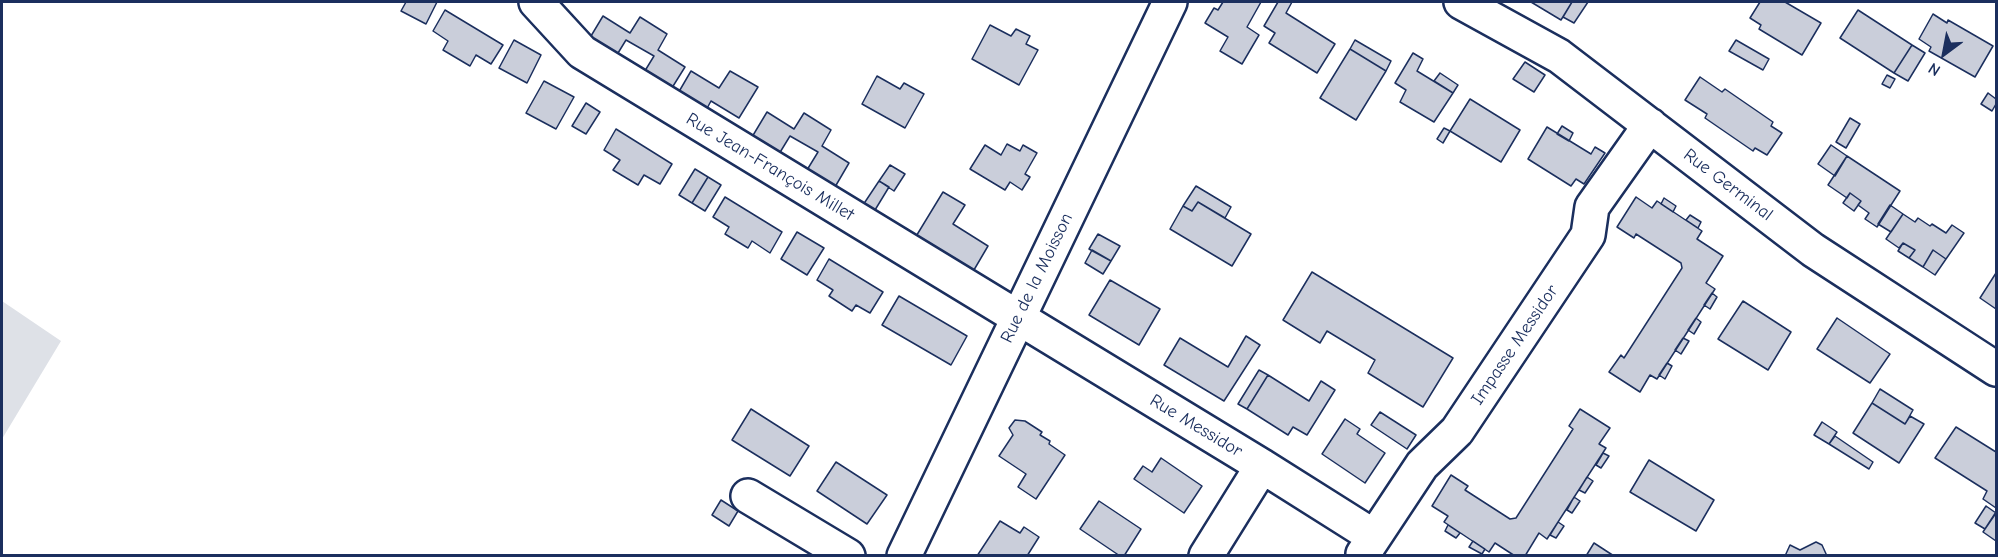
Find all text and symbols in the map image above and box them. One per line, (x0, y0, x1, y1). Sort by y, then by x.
north arrow (1914, 24, 1974, 84)
text: N (1925, 59, 1944, 80)
street label: Rue Jean-François Millet (682, 108, 858, 226)
street label: Rue Germinal (1679, 144, 1777, 226)
street label: Rue de la Moisson (996, 210, 1078, 346)
street label: Impasse Messidor (1467, 281, 1563, 409)
street label: Rue Messidor (1146, 390, 1246, 462)

